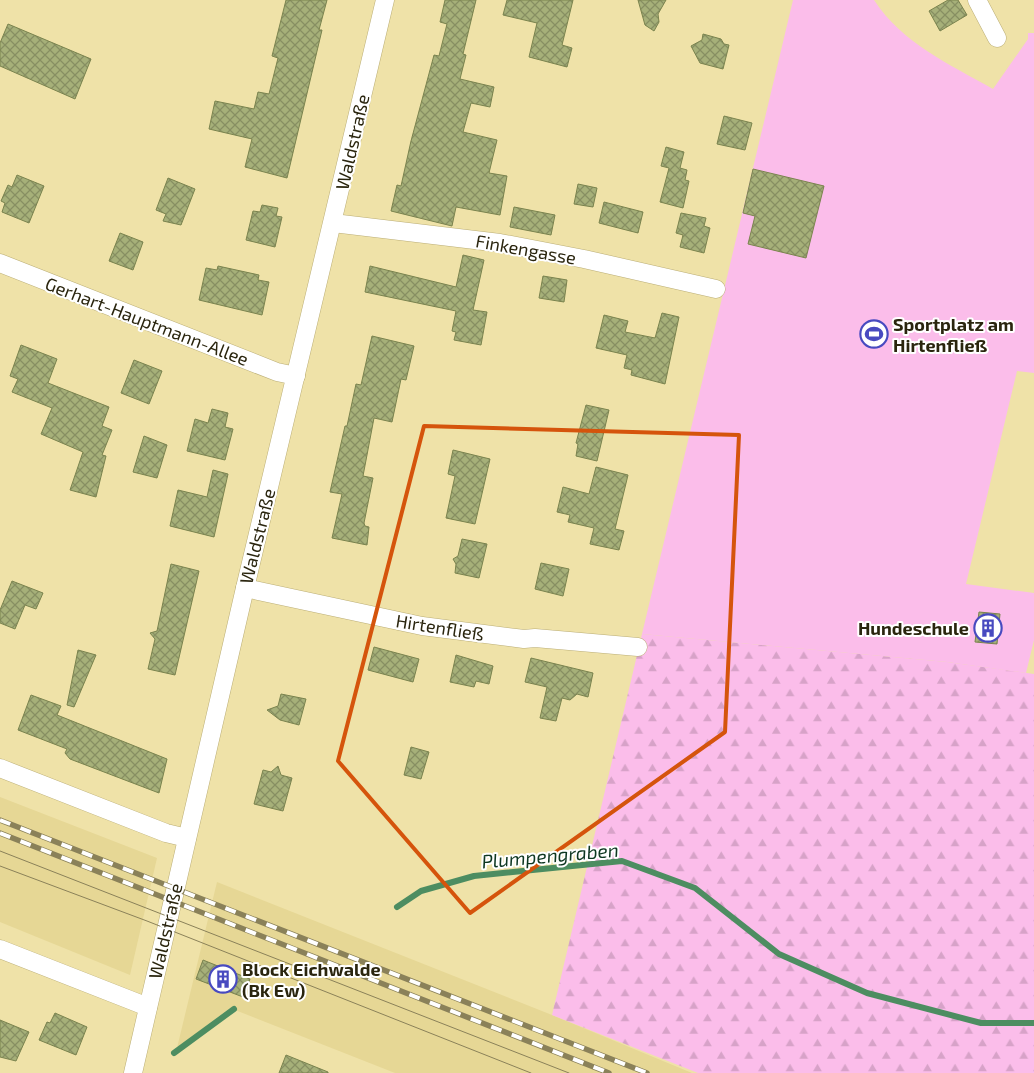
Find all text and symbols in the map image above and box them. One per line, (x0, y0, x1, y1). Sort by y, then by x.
street label: Waldstraße (330, 92, 374, 192)
street label: Finkengasse (474, 229, 578, 269)
street label: Gerhart-Hauptmann-Allee (42, 272, 252, 370)
place label: Sportplatz am Hirtenfließ (893, 313, 1014, 356)
sports icon: Sportplatz am Hirtenfließ (859, 319, 889, 349)
street label: Waldstraße (235, 486, 279, 586)
street label: Hirtenfließ (394, 609, 486, 645)
building icon: Hundeschule (973, 613, 1003, 643)
place label: Hundeschule (858, 617, 969, 639)
water label: Plumpengraben (481, 838, 619, 872)
street label: Waldstraße (143, 881, 187, 981)
place label: Block Eichwalde (Bk Ew) (242, 958, 381, 1001)
building icon: Block Eichwalde (Bk Ew) (208, 964, 238, 994)

